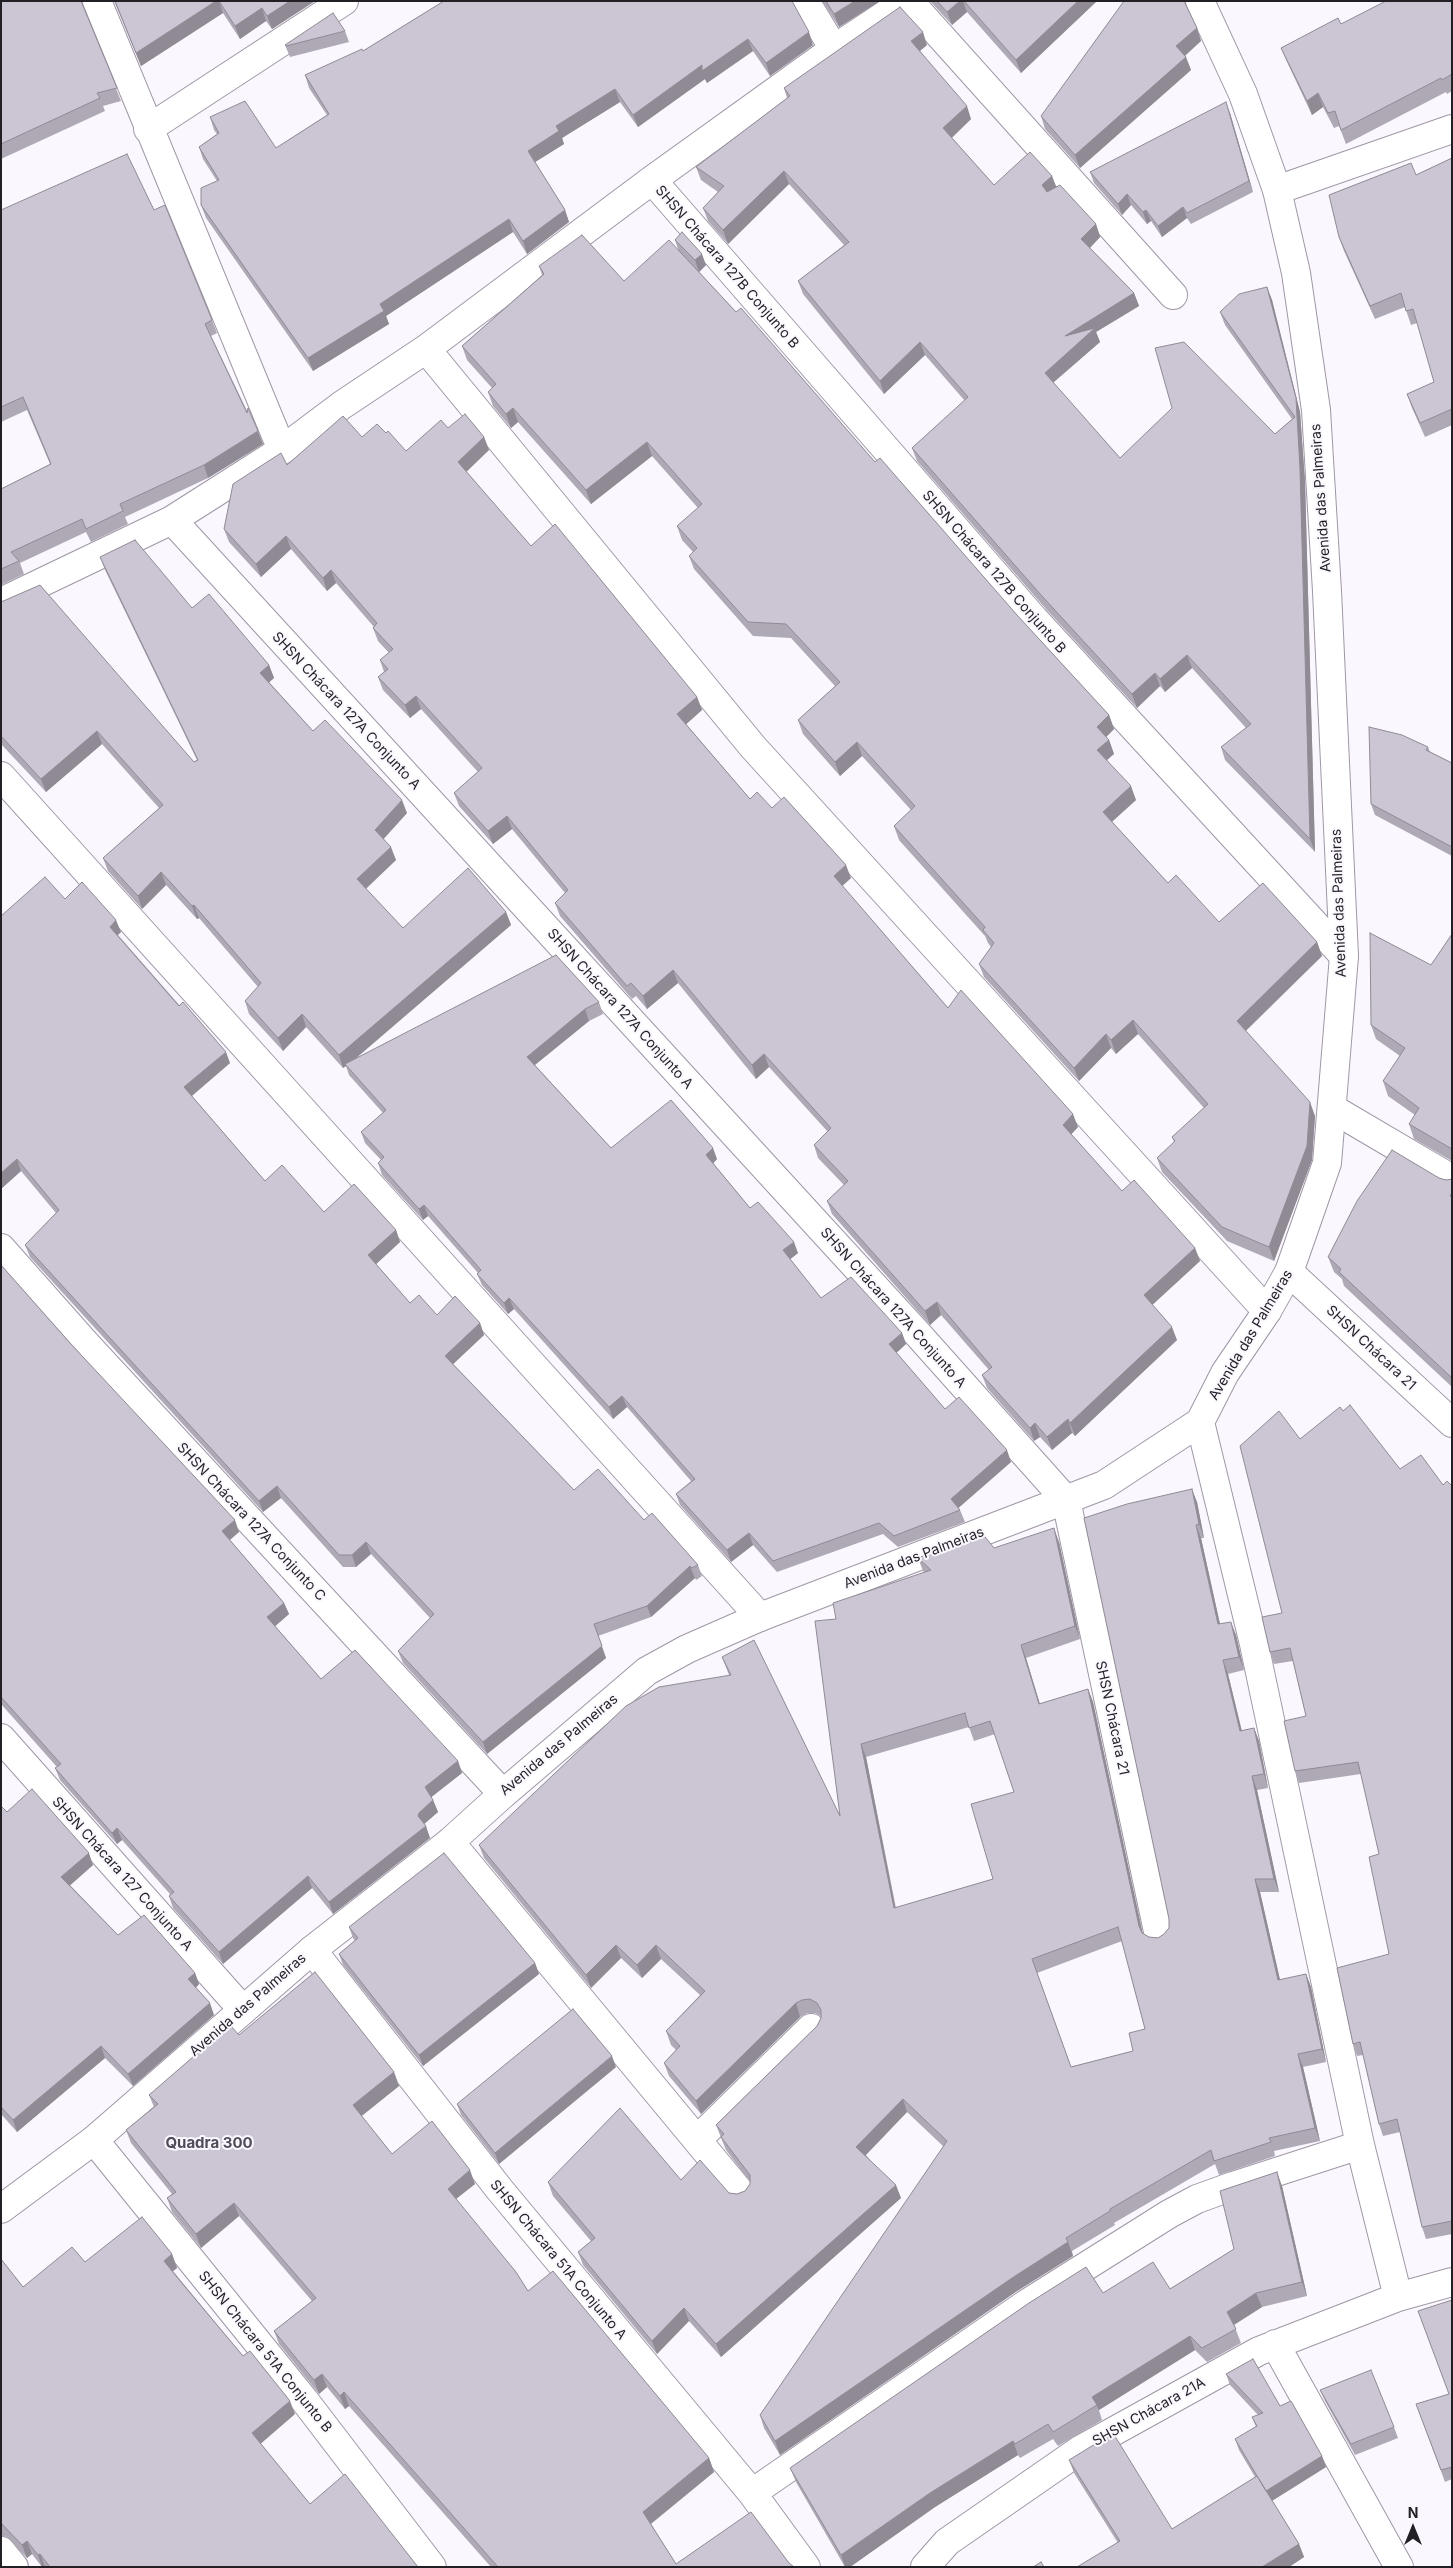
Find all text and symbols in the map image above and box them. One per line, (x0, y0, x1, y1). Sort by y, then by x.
street label: SHSN Chácara 127B Conjunto B (652, 182, 802, 352)
street label: Avenida das Palmeiras (1307, 423, 1335, 573)
street label: SHSN Chácara 127B Conjunto B (919, 487, 1069, 657)
street label: SHSN Chácara 127A Conjunto A (268, 629, 424, 793)
street label: Avenida das Palmeiras (1328, 828, 1350, 978)
street label: SHSN Chácara 127A Conjunto A (544, 925, 696, 1093)
street label: SHSN Chácara 127A Conjunto A (817, 1224, 969, 1392)
street label: Avenida das Palmeiras (1205, 1267, 1297, 1403)
street label: SHSN Chácara 21 (1323, 1302, 1419, 1394)
street label: SHSN Chácara 127A Conjunto C (173, 1439, 329, 1605)
street label: Avenida das Palmeiras (842, 1523, 986, 1593)
street label: SHSN Chácara 21 (1092, 1659, 1132, 1777)
street label: Avenida das Palmeiras (497, 1691, 621, 1799)
street label: SHSN Chácara 127 Conjunto A (48, 1793, 196, 1955)
street label: Avenida das Palmeiras (186, 1950, 310, 2060)
district label: Quadra 300 (165, 2134, 253, 2152)
street label: SHSN Chácara 51A Conjunto A (486, 2177, 630, 2343)
street label: SHSN Chácara 51A Conjunto B (195, 2268, 335, 2436)
street label: SHSN Chácara 21A (1090, 2374, 1208, 2450)
north arrow (1388, 2503, 1438, 2553)
text: N (1408, 2504, 1418, 2521)

